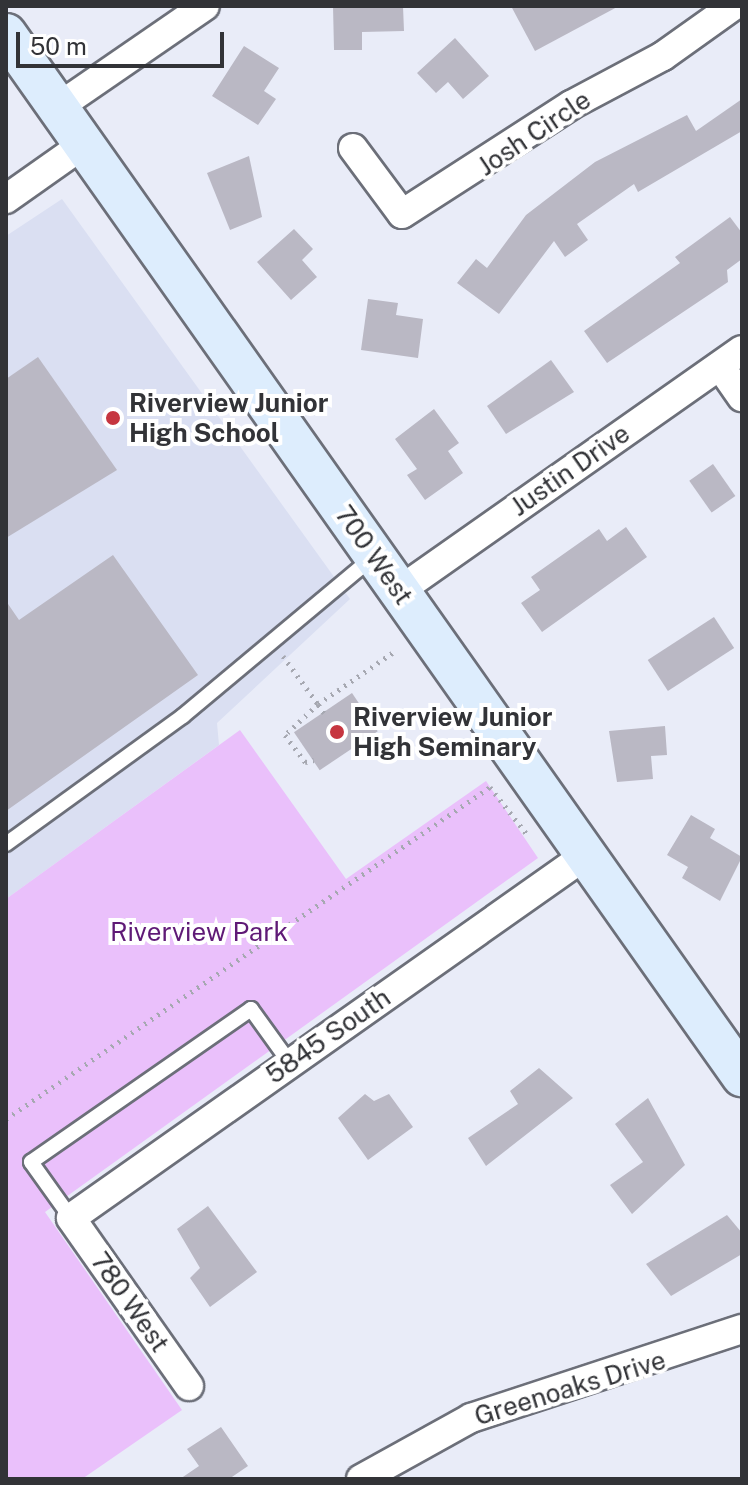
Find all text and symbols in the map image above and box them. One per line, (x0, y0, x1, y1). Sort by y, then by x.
scale bar (20, 16, 228, 66)
text: 50 m (30, 32, 87, 60)
street label: Josh Circle (472, 84, 596, 182)
place label: Riverview Junior High School (129, 387, 329, 448)
marker: Riverview Junior High School (104, 409, 122, 427)
street label: Justin Drive (504, 418, 636, 522)
street label: 700 West (328, 499, 420, 611)
place label: Riverview Junior High Seminary (353, 701, 553, 762)
marker: Riverview Junior High Seminary (328, 723, 346, 741)
park label: Riverview Park (110, 916, 288, 948)
street label: 5845 South (260, 982, 396, 1090)
street label: 780 West (84, 1246, 176, 1358)
street label: Greenoaks Drive (471, 1344, 669, 1432)

